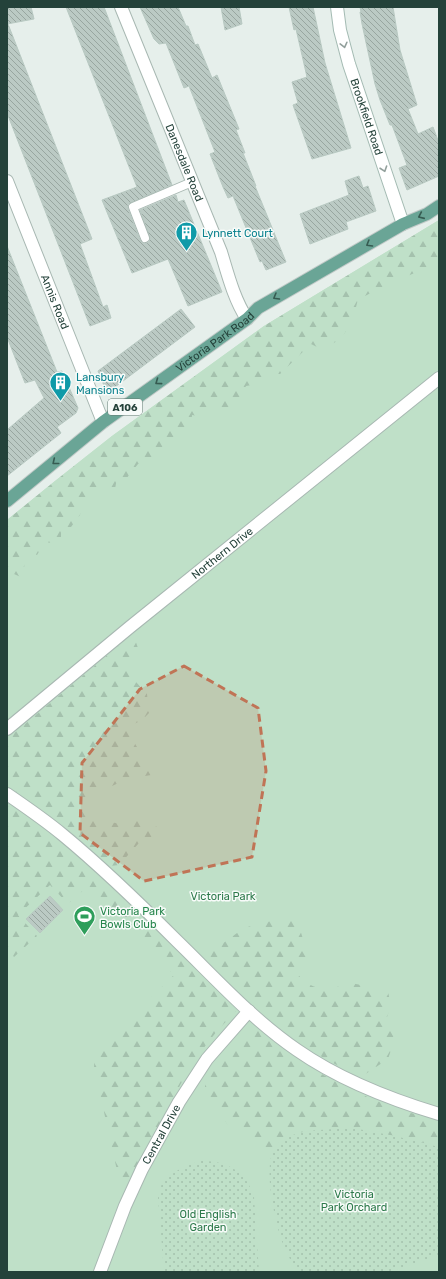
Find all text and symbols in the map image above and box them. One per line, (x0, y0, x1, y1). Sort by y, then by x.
one-way arrow (339, 42, 348, 49)
street label: Brookfield Road (347, 77, 385, 157)
street label: Danesdale Road (162, 122, 206, 203)
one-way arrow (379, 165, 388, 172)
one-way arrow (418, 211, 426, 219)
building icon: Lynnett Court (173, 220, 199, 253)
place label: Lynnett Court (202, 227, 273, 240)
one-way arrow (366, 239, 373, 246)
street label: Annis Road (38, 273, 71, 331)
one-way arrow (273, 293, 280, 300)
street label: Victoria Park Road (173, 309, 257, 375)
building icon: Lansbury Mansions (48, 370, 74, 403)
place label: Lansbury Mansions (76, 371, 125, 397)
one-way arrow (156, 378, 163, 385)
road number: A106 (108, 399, 142, 415)
one-way arrow (53, 457, 60, 464)
street label: Northern Drive (189, 524, 256, 582)
park label: Victoria Park (190, 890, 256, 903)
sports icon: Victoria Park Bowls Club (72, 904, 98, 937)
place label: Victoria Park Bowls Club (100, 905, 165, 931)
street label: Central Drive (140, 1102, 183, 1167)
park label: Victoria Park Orchard (321, 1188, 387, 1214)
park label: Old English Garden (180, 1208, 236, 1234)

